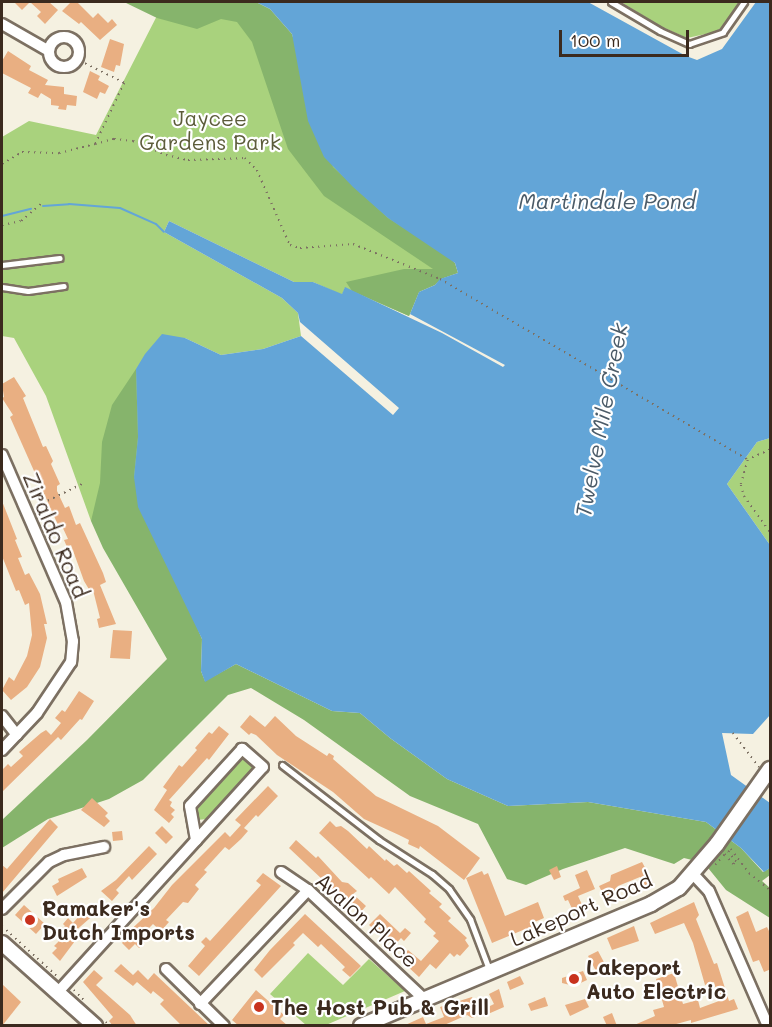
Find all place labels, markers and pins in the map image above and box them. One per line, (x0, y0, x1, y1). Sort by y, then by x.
place label: Ramaker's Dutch Imports (42, 895, 195, 945)
marker: Ramaker's Dutch Imports (23, 913, 37, 927)
place label: Lakeport Auto Electric (586, 954, 726, 1004)
marker: Lakeport Auto Electric (567, 972, 581, 986)
place label: The Host Pub & Grill (271, 994, 489, 1020)
marker: The Host Pub & Grill (252, 1000, 266, 1014)

